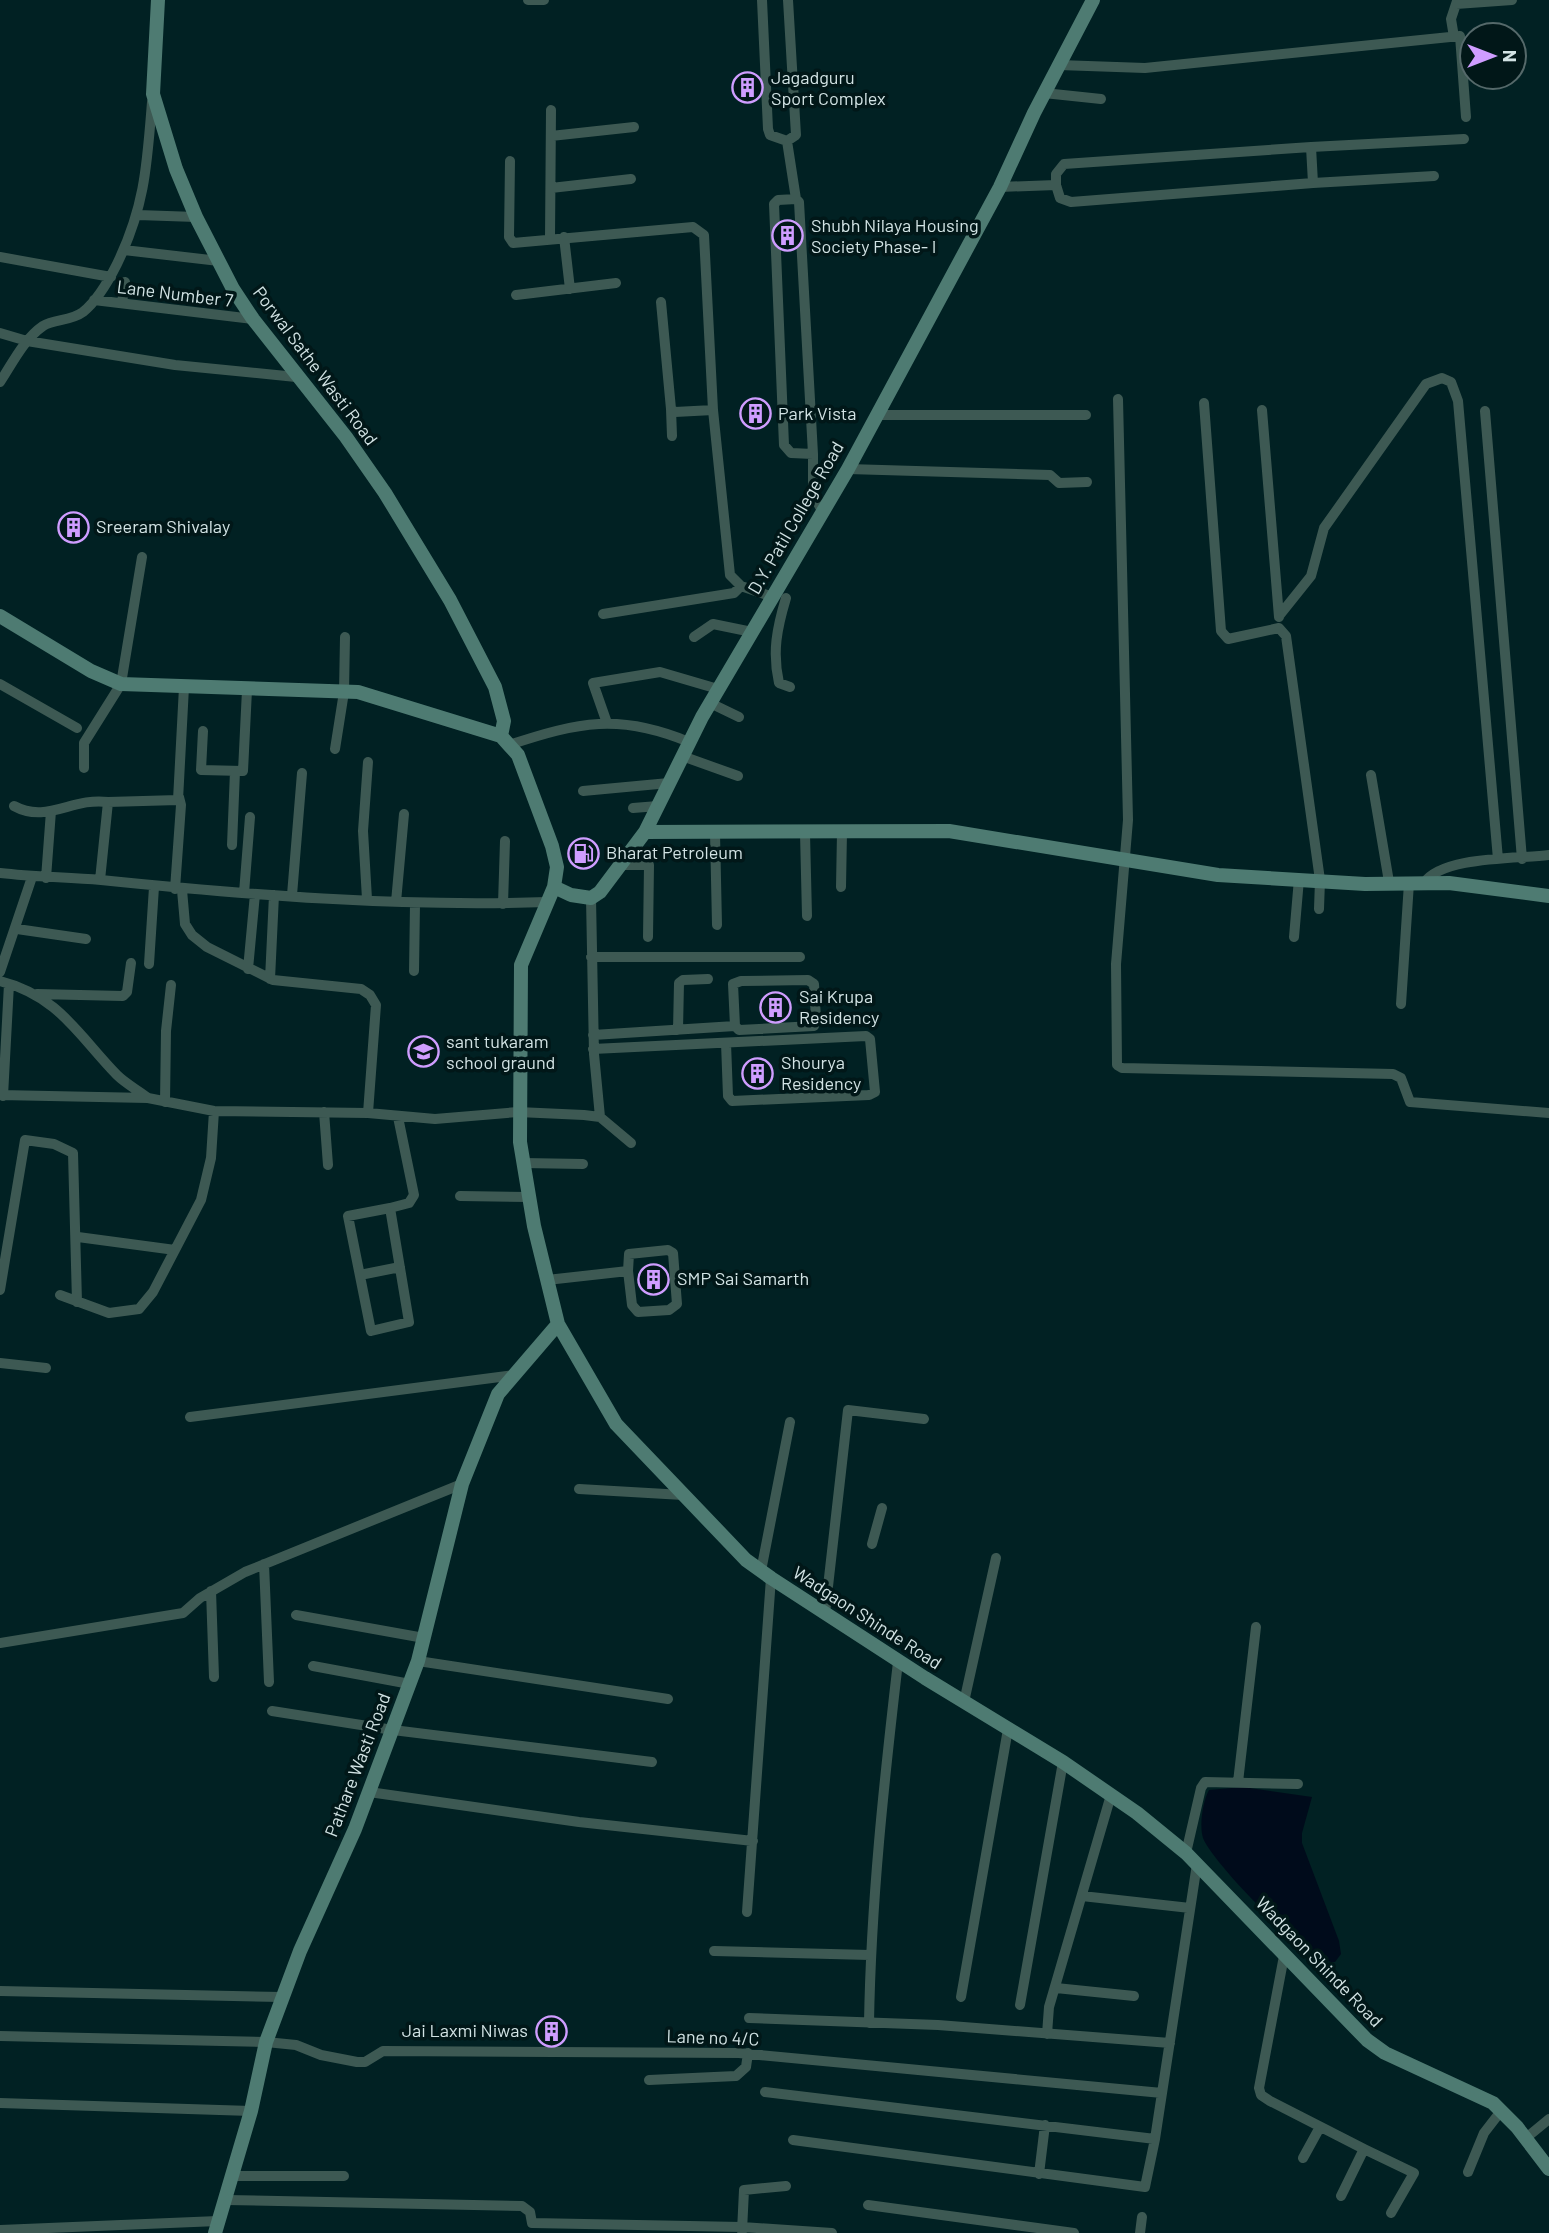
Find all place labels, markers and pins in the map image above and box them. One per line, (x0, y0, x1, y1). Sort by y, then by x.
place label: Jagadguru Sport Complex (771, 66, 886, 109)
building icon: Jagadguru Sport Complex (731, 71, 765, 105)
place label: Shubh Nilaya Housing Society Phase- I (811, 214, 979, 257)
building icon: Shubh Nilaya Housing Society Phase- I (771, 219, 805, 253)
building icon: Park Vista (738, 397, 772, 431)
place label: Park Vista (778, 402, 857, 424)
building icon: Sreeram Shivalay (56, 510, 90, 544)
place label: Sreeram Shivalay (96, 515, 230, 537)
fuel station icon: Bharat Petroleum (566, 836, 600, 870)
place label: Bharat Petroleum (606, 841, 743, 863)
place label: Sai Krupa Residency (799, 985, 879, 1028)
building icon: Sai Krupa Residency (759, 990, 793, 1024)
place label: sant tukaram school graund (446, 1030, 555, 1073)
school or university icon: sant tukaram school graund (406, 1035, 440, 1069)
place label: Shourya Residency (781, 1051, 861, 1094)
building icon: Shourya Residency (741, 1056, 775, 1090)
building icon: SMP Sai Samarth (637, 1262, 671, 1296)
place label: SMP Sai Samarth (677, 1267, 809, 1289)
building icon: Jai Laxmi Niwas (534, 2014, 568, 2048)
place label: Jai Laxmi Niwas (402, 2019, 528, 2041)

